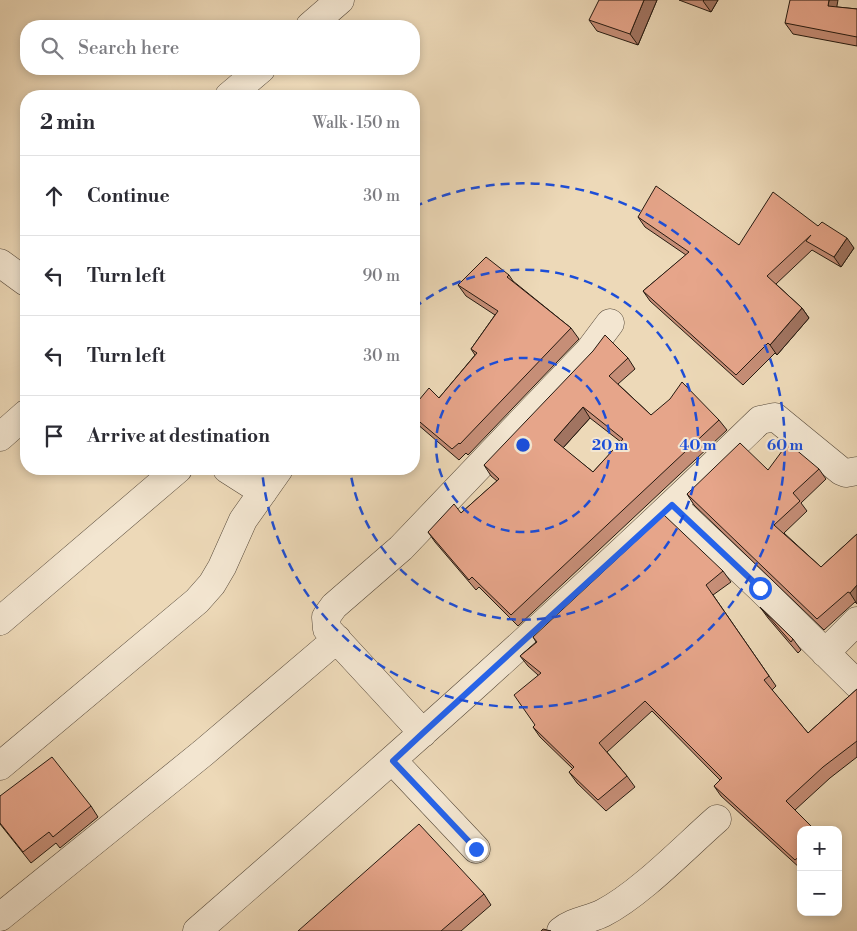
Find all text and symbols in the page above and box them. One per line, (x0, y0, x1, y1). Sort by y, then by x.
search box (20, 20, 420, 75)
icon: search (38, 34, 66, 62)
text: Search here (78, 36, 179, 60)
text: 2 min (40, 110, 95, 136)
text: Walk · 150 m (312, 113, 400, 133)
icon: ahead (40, 182, 68, 210)
text: Continue (87, 184, 170, 208)
text: 30 m (363, 186, 400, 206)
icon: left (40, 262, 68, 290)
text: Turn left (87, 264, 166, 288)
text: 90 m (362, 266, 400, 286)
icon: left (40, 342, 68, 370)
text: Turn left (87, 344, 166, 368)
text: 30 m (363, 346, 400, 366)
icon: arrive (40, 422, 68, 450)
text: Arrive at destination (87, 424, 270, 448)
centre of rings (514, 436, 532, 454)
text: 20 m (592, 436, 629, 455)
text: 40 m (679, 436, 717, 455)
text: 60 m (767, 436, 804, 455)
route start (749, 577, 772, 600)
map controls (797, 826, 842, 916)
button: + (797, 826, 842, 871)
route end (465, 838, 488, 861)
button: − (797, 871, 842, 916)

